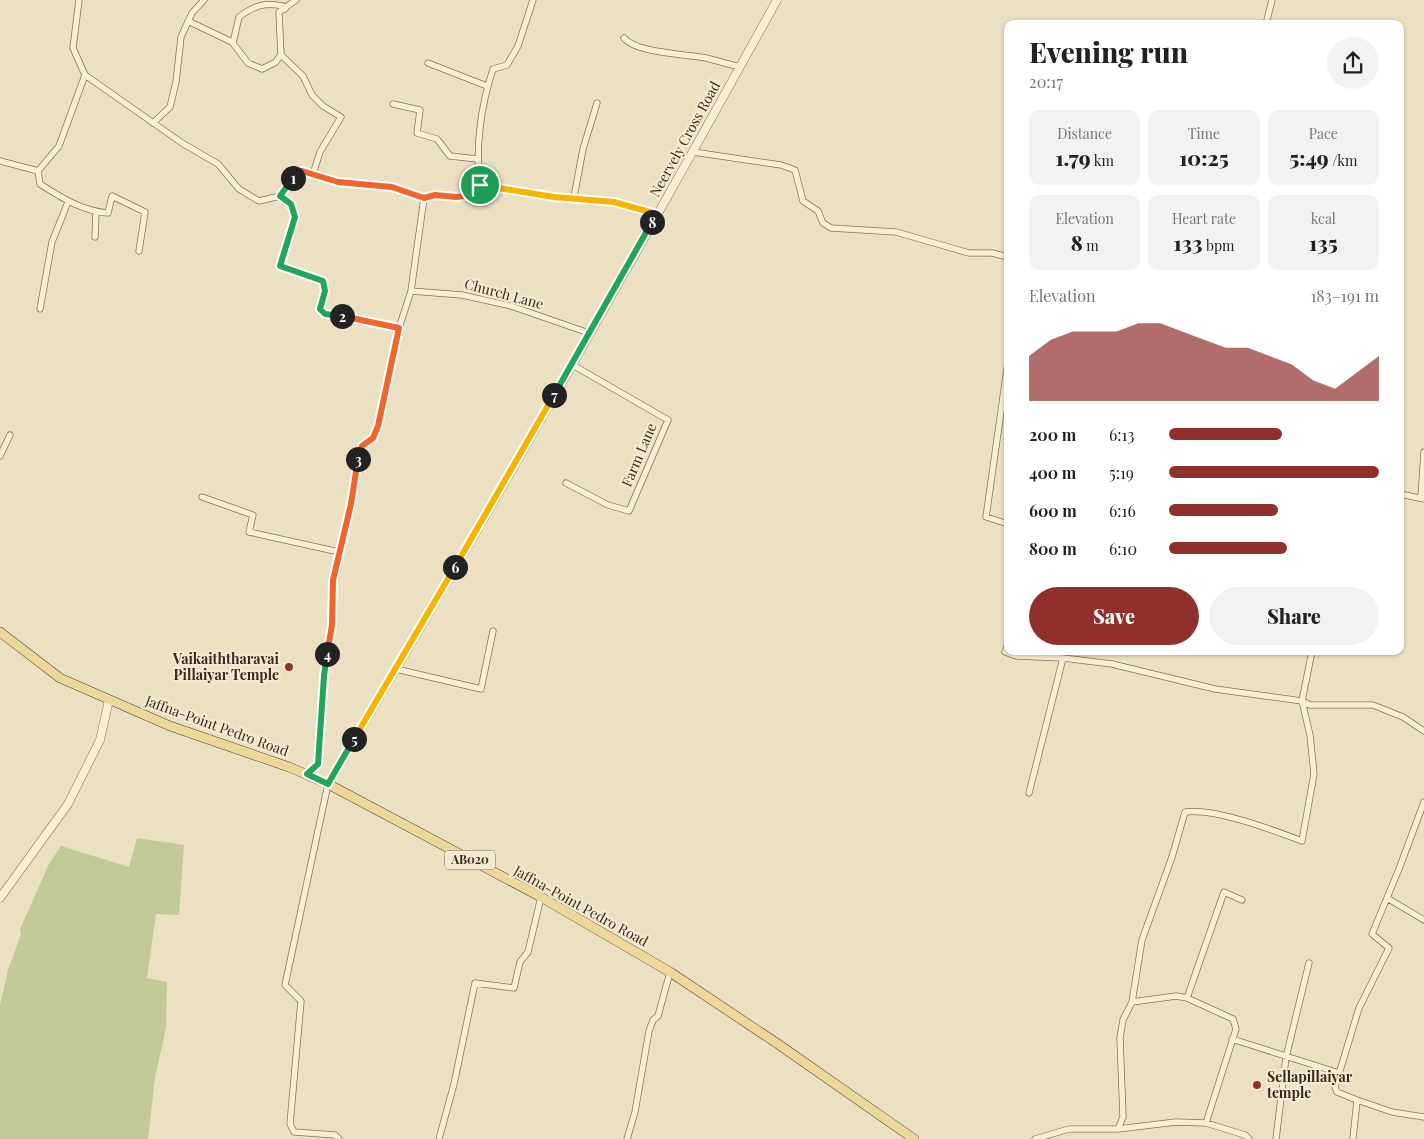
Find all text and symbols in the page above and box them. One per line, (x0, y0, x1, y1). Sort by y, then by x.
text: Evening run (1029, 33, 1188, 70)
button: share (1327, 37, 1379, 89)
text: 20:17 (1029, 71, 1063, 92)
street label: Neervely Cross Road (645, 78, 724, 200)
text: Distance (1057, 124, 1112, 143)
text: Time (1188, 124, 1220, 143)
text: Pace (1309, 124, 1338, 143)
text: 1.79 (1055, 143, 1091, 171)
text: 10:25 (1179, 143, 1229, 171)
text: 5:49 (1289, 143, 1329, 171)
text: km (1091, 151, 1114, 170)
text: /km (1329, 151, 1357, 170)
pin (459, 164, 501, 206)
pin: 1 (280, 166, 306, 190)
text: 1 (291, 169, 296, 188)
icon: arrive (466, 171, 494, 199)
text: Elevation (1056, 209, 1114, 228)
text: Heart rate (1172, 209, 1236, 228)
text: kcal (1311, 209, 1336, 228)
pin: 8 (640, 210, 664, 234)
text: 8 (649, 213, 656, 232)
text: 8 (1071, 228, 1083, 256)
text: 133 (1173, 228, 1203, 256)
text: 135 (1309, 228, 1338, 256)
text: m (1083, 236, 1099, 255)
text: bpm (1203, 236, 1235, 255)
street label: Church Lane (462, 274, 546, 313)
text: Elevation (1029, 285, 1096, 306)
text: 183–191 m (1310, 285, 1379, 306)
pin: 2 (330, 304, 354, 328)
text: 2 (339, 307, 346, 326)
pin: 7 (542, 382, 566, 408)
text: 7 (551, 386, 558, 405)
street label: Farm Lane (617, 420, 660, 490)
text: 200 m (1029, 424, 1076, 445)
text: 6:13 (1109, 424, 1134, 445)
pin: 3 (346, 446, 370, 472)
text: 3 (355, 450, 362, 469)
text: 400 m (1029, 462, 1076, 483)
text: 5:19 (1109, 462, 1134, 483)
text: 600 m (1029, 500, 1077, 521)
text: 6:16 (1109, 500, 1136, 521)
text: 800 m (1029, 538, 1077, 559)
text: 6:10 (1109, 538, 1137, 559)
pin: 6 (442, 554, 468, 580)
text: 6 (452, 558, 459, 577)
button: Save (1029, 587, 1199, 645)
button: Share (1209, 587, 1379, 645)
pin: 4 (314, 642, 340, 666)
text: 4 (324, 645, 331, 664)
place label: Vaikaiththaravai Pillaiyar Temple (172, 649, 280, 684)
marker: Vaikaiththaravai Pillaiyar Temple (283, 661, 295, 673)
street label: Jaffna-Point Pedro Road (142, 690, 291, 760)
pin: 5 (342, 726, 366, 752)
text: 5 (351, 730, 358, 749)
road number: AB020 (445, 850, 495, 870)
street label: Jaffna-Point Pedro Road (510, 860, 652, 950)
place label: Sellapillaiyar temple (1266, 1067, 1353, 1102)
marker: Sellapillaiyar temple (1251, 1079, 1263, 1091)

